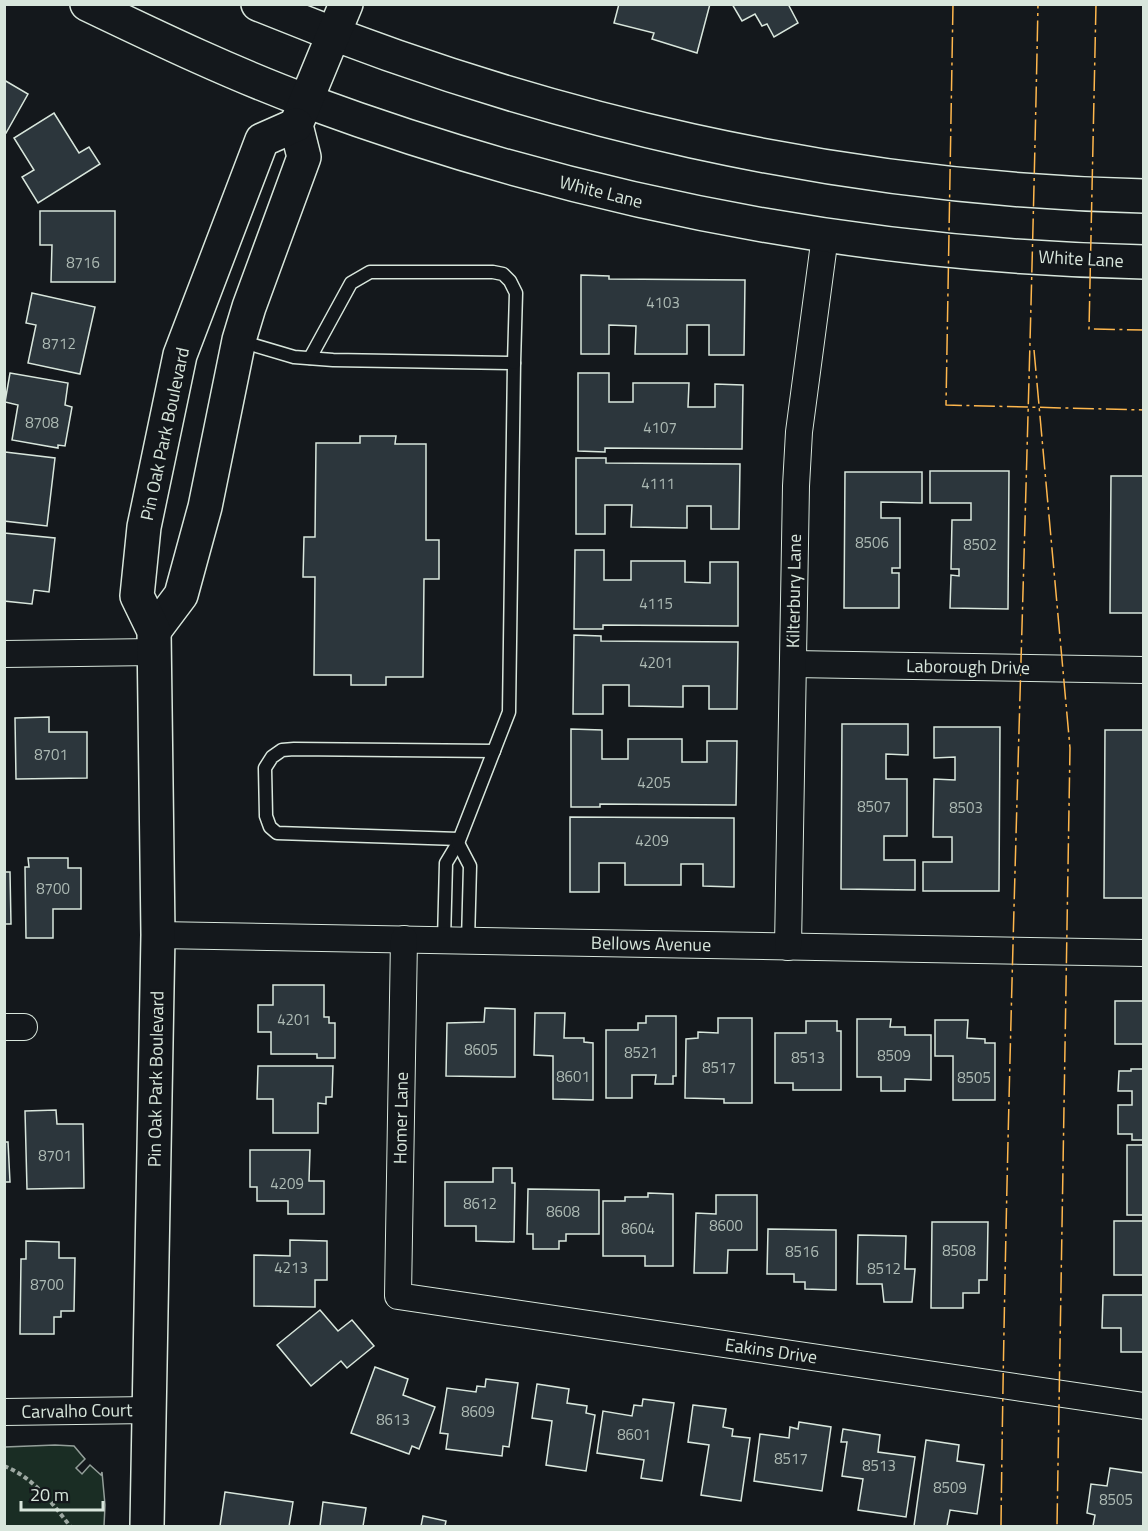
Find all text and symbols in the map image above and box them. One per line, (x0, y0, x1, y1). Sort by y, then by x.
street label: White Lane (556, 168, 646, 215)
street label: White Lane (1038, 243, 1124, 274)
house number: 8716 (66, 251, 100, 274)
house number: 4103 (646, 291, 680, 314)
house number: 8712 (42, 332, 76, 355)
street label: Pin Oak Park Boulevard (133, 345, 196, 523)
house number: 8708 (25, 411, 59, 434)
house number: 4107 (643, 416, 677, 439)
house number: 4111 (641, 472, 675, 495)
house number: 8506 (855, 531, 889, 554)
house number: 8502 (963, 533, 997, 556)
street label: Kilterbury Lane (779, 534, 808, 648)
house number: 4115 (639, 592, 673, 615)
house number: 4201 (639, 651, 673, 674)
street label: Laborough Drive (906, 652, 1030, 681)
house number: 8701 (34, 743, 68, 766)
house number: 4205 (637, 771, 671, 794)
house number: 8507 (857, 795, 891, 818)
house number: 8503 (949, 796, 983, 819)
house number: 4209 (635, 829, 669, 852)
house number: 8700 (36, 877, 70, 900)
street label: Bellows Avenue (591, 929, 711, 958)
street label: Pin Oak Park Boulevard (140, 991, 171, 1167)
house number: 4201 (277, 1008, 311, 1031)
house number: 8605 (464, 1038, 498, 1061)
house number: 8521 (624, 1041, 658, 1064)
house number: 8509 (877, 1044, 911, 1067)
house number: 8513 (791, 1046, 825, 1069)
house number: 8517 (702, 1056, 736, 1079)
house number: 8601 (556, 1065, 590, 1088)
house number: 8505 (957, 1066, 991, 1089)
street label: Homer Lane (386, 1072, 415, 1164)
house number: 8701 (38, 1144, 72, 1167)
house number: 4209 (270, 1172, 304, 1195)
house number: 8612 (463, 1192, 497, 1215)
house number: 8608 (546, 1200, 580, 1223)
house number: 8600 (709, 1214, 743, 1237)
house number: 8604 (621, 1217, 655, 1240)
house number: 8508 (942, 1239, 976, 1262)
house number: 8516 (785, 1240, 819, 1263)
house number: 4213 (274, 1256, 308, 1279)
house number: 8512 (867, 1257, 901, 1280)
house number: 8700 (30, 1273, 64, 1296)
street label: Eakins Drive (723, 1331, 819, 1370)
street label: Carvalho Court (21, 1396, 133, 1425)
house number: 8609 (461, 1400, 495, 1423)
house number: 8613 (376, 1408, 410, 1431)
house number: 8601 (617, 1423, 651, 1446)
house number: 8517 (774, 1447, 808, 1470)
house number: 8513 (862, 1454, 896, 1477)
scale bar (21, 1474, 104, 1512)
house number: 8509 (933, 1476, 967, 1499)
text: 20 m (30, 1481, 69, 1508)
house number: 8505 (1099, 1488, 1133, 1511)

